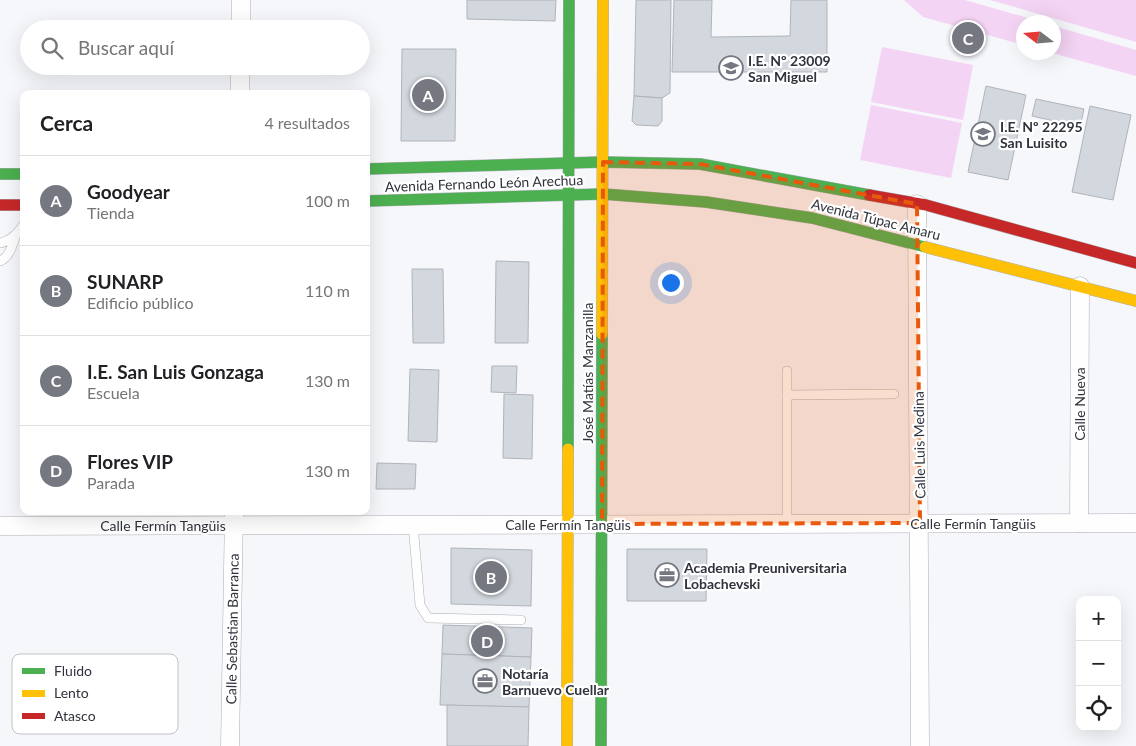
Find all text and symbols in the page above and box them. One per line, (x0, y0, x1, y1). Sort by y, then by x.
north arrow (1016, 15, 1061, 60)
pin: C (952, 19, 984, 57)
search box (20, 20, 370, 75)
icon: search (38, 34, 66, 62)
text: Buscar aquí (78, 36, 174, 59)
place label: I.E. Nº 23009 San Miguel (748, 52, 831, 85)
school or university icon: I.E. Nº 23009 San Miguel (718, 55, 744, 81)
pin: A (412, 76, 444, 114)
text: Cerca (40, 110, 93, 135)
text: 4 resultados (264, 113, 350, 132)
place label: I.E. Nº 22295 San Luisito (1000, 118, 1083, 151)
school or university icon: I.E. Nº 22295 San Luisito (970, 121, 996, 147)
street label: Avenida Fernando León Arechua (385, 171, 584, 195)
text: Goodyear (87, 180, 170, 203)
text: A (50, 191, 62, 210)
text: 100 m (305, 191, 350, 210)
street label: Avenida Túpac Amaru (810, 195, 942, 243)
text: Tienda (87, 203, 135, 222)
text: SUNARP (87, 270, 163, 293)
your location (658, 270, 684, 296)
text: B (51, 281, 61, 300)
text: 110 m (305, 281, 350, 300)
text: Edificio público (87, 293, 194, 312)
street label: José Matías Manzanilla (579, 302, 596, 444)
text: I.E. San Luis Gonzaga (87, 360, 264, 383)
street label: Calle Nueva (1071, 367, 1088, 441)
text: C (51, 371, 61, 390)
text: 130 m (305, 371, 350, 390)
text: Escuela (87, 383, 140, 402)
street label: Calle Luis Medina (910, 391, 928, 499)
text: Flores VIP (87, 450, 173, 473)
text: D (50, 461, 62, 480)
text: 130 m (305, 461, 350, 480)
text: Parada (87, 473, 135, 492)
street label: Calle Fermín Tangüis (910, 515, 1036, 532)
street label: Calle Fermín Tangüis (505, 516, 631, 533)
street label: Calle Fermín Tangüis (100, 517, 226, 534)
street label: Calle Sebastian Barranca (222, 553, 242, 705)
pin: B (475, 558, 507, 596)
place label: Academia Preuniversitaria Lobachevski (683, 559, 847, 592)
office icon: Academia Preuniversitaria Lobachevski (654, 562, 680, 588)
map controls (1076, 596, 1121, 731)
button: + (1076, 596, 1121, 641)
pin: D (471, 622, 503, 660)
button: − (1076, 641, 1121, 686)
legend (12, 654, 178, 734)
text: Fluido (54, 662, 92, 679)
place label: Notaría Barnuevo Cuellar (502, 665, 610, 698)
office icon: Notaría Barnuevo Cuellar (472, 668, 498, 694)
text: Lento (54, 684, 89, 701)
button: locate (1076, 686, 1121, 731)
text: Atasco (54, 707, 96, 724)

